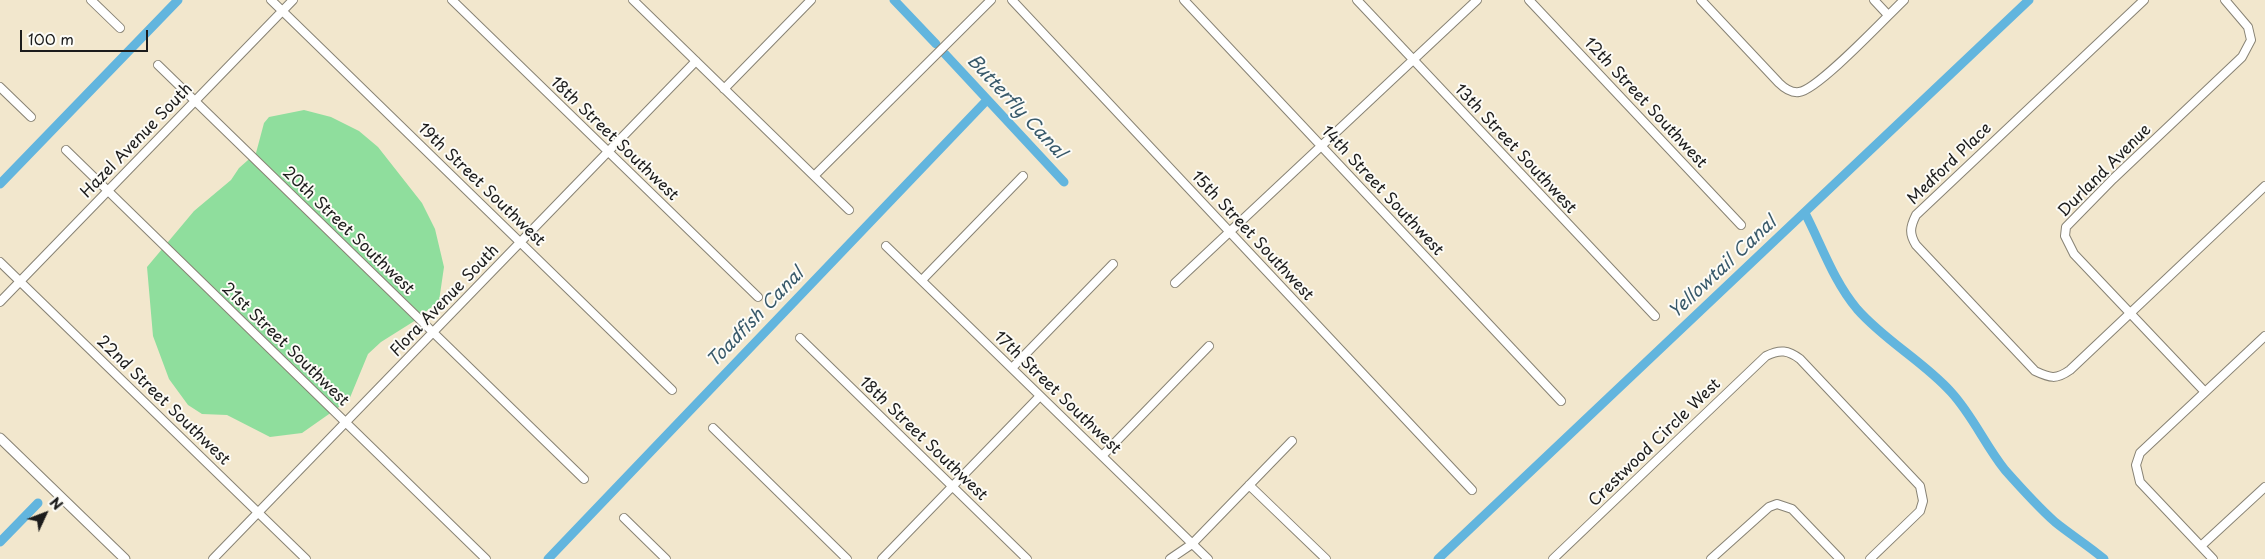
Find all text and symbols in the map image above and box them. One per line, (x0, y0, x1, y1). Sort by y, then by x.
scale bar (22, 20, 150, 52)
text: 100 m (28, 27, 74, 50)
street label: 12th Street Southwest (1579, 34, 1711, 172)
water label: Butterfly Canal (962, 50, 1070, 164)
street label: 18th Street Southwest (546, 73, 682, 205)
street label: Hazel Avenue South (77, 80, 197, 202)
street label: 13th Street Southwest (1450, 80, 1580, 218)
street label: 19th Street Southwest (413, 119, 549, 251)
street label: Medford Place (1904, 119, 1996, 209)
street label: Durland Avenue (2055, 121, 2155, 221)
street label: 14th Street Southwest (1317, 122, 1447, 260)
street label: 20th Street Southwest (278, 163, 418, 299)
street label: 15th Street Southwest (1187, 167, 1317, 305)
water label: Yellowtail Canal (1665, 213, 1781, 323)
street label: Flora Avenue South (387, 241, 503, 361)
water label: Toadfish Canal (703, 264, 809, 372)
street label: 21st Street Southwest (217, 279, 353, 411)
street label: 17th Street Southwest (990, 327, 1124, 459)
street label: 22nd Street Southwest (92, 332, 234, 470)
street label: 18th Street Southwest (855, 373, 991, 505)
street label: Crestwood Circle West (1585, 375, 1725, 511)
north arrow (20, 489, 70, 539)
text: N (45, 492, 68, 515)

